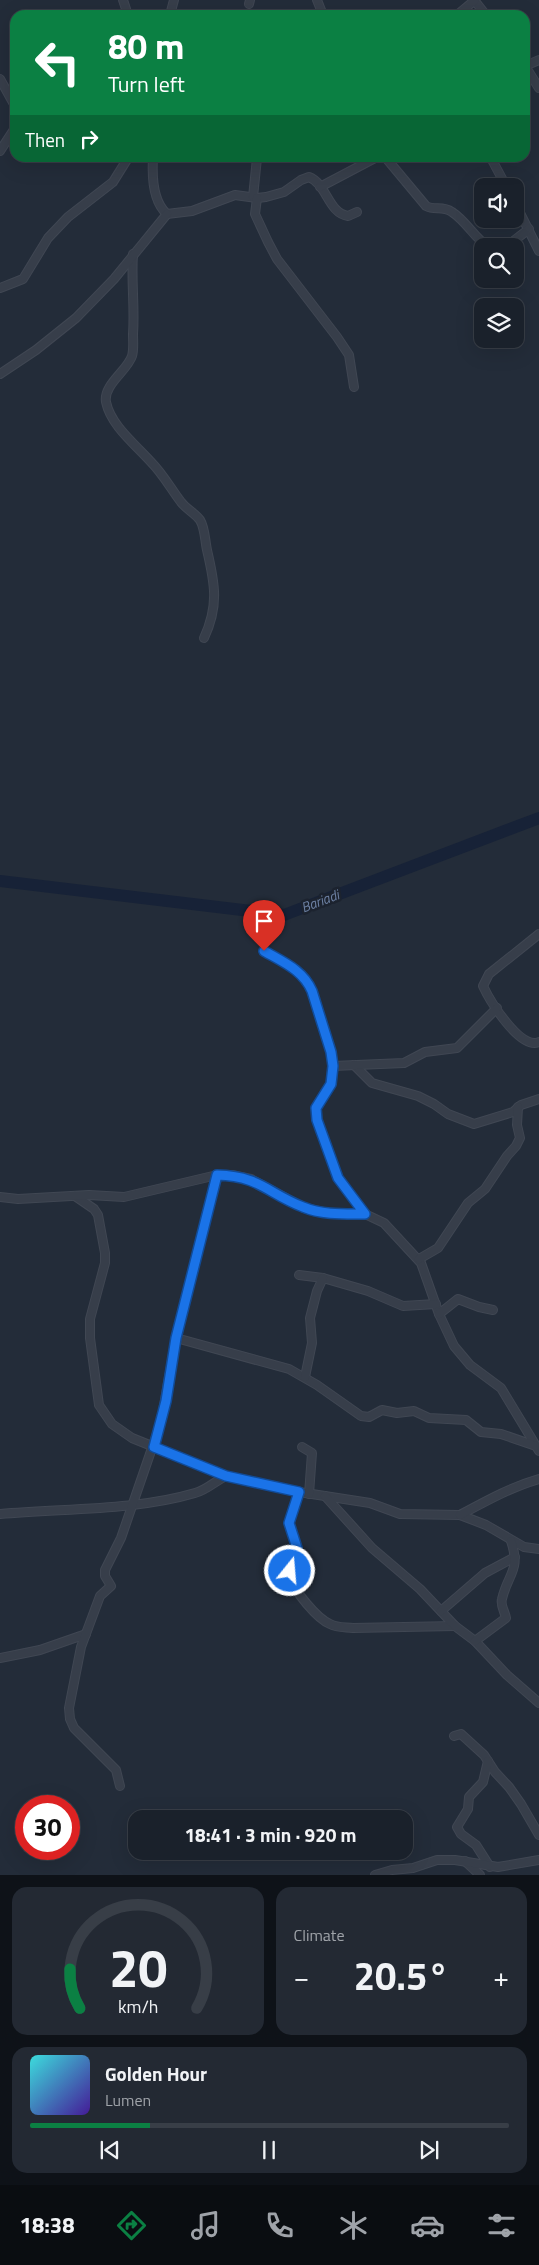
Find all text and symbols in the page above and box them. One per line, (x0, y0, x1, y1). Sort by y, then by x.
text: 80 m (108, 19, 184, 73)
icon: left (25, 30, 90, 95)
text: Turn left (108, 67, 185, 101)
text: Then (25, 125, 65, 154)
icon: right (75, 125, 103, 153)
map controls (474, 178, 524, 348)
button: sound (474, 178, 524, 228)
button: search (474, 238, 524, 288)
button: layers (474, 298, 524, 348)
water label: Bariadi (298, 883, 344, 917)
pin (243, 900, 285, 951)
icon: arrive (250, 907, 278, 935)
position arrow (263, 1544, 315, 1596)
speed limit sign: 30 (15, 1795, 80, 1860)
text: 18:41 · 3 min · 920 m (184, 1820, 357, 1849)
text: Climate (294, 1923, 345, 1947)
text: 20 (109, 1928, 167, 2007)
text: 20.5° (354, 1947, 449, 2005)
text: − (294, 1955, 309, 1998)
text: + (493, 1955, 509, 1998)
text: km/h (118, 1993, 158, 2020)
text: Golden Hour (105, 2059, 207, 2088)
text: Lumen (105, 2088, 151, 2112)
icon: previous (96, 2136, 124, 2164)
icon: pause (255, 2136, 283, 2164)
icon: next (415, 2136, 443, 2164)
text: 18:38 (20, 2208, 74, 2242)
icon: directions (114, 2208, 149, 2243)
icon: music (188, 2208, 223, 2243)
icon: phone (262, 2208, 297, 2243)
icon: climate (336, 2208, 371, 2243)
icon: car (410, 2208, 445, 2243)
icon: filters (484, 2208, 519, 2243)

